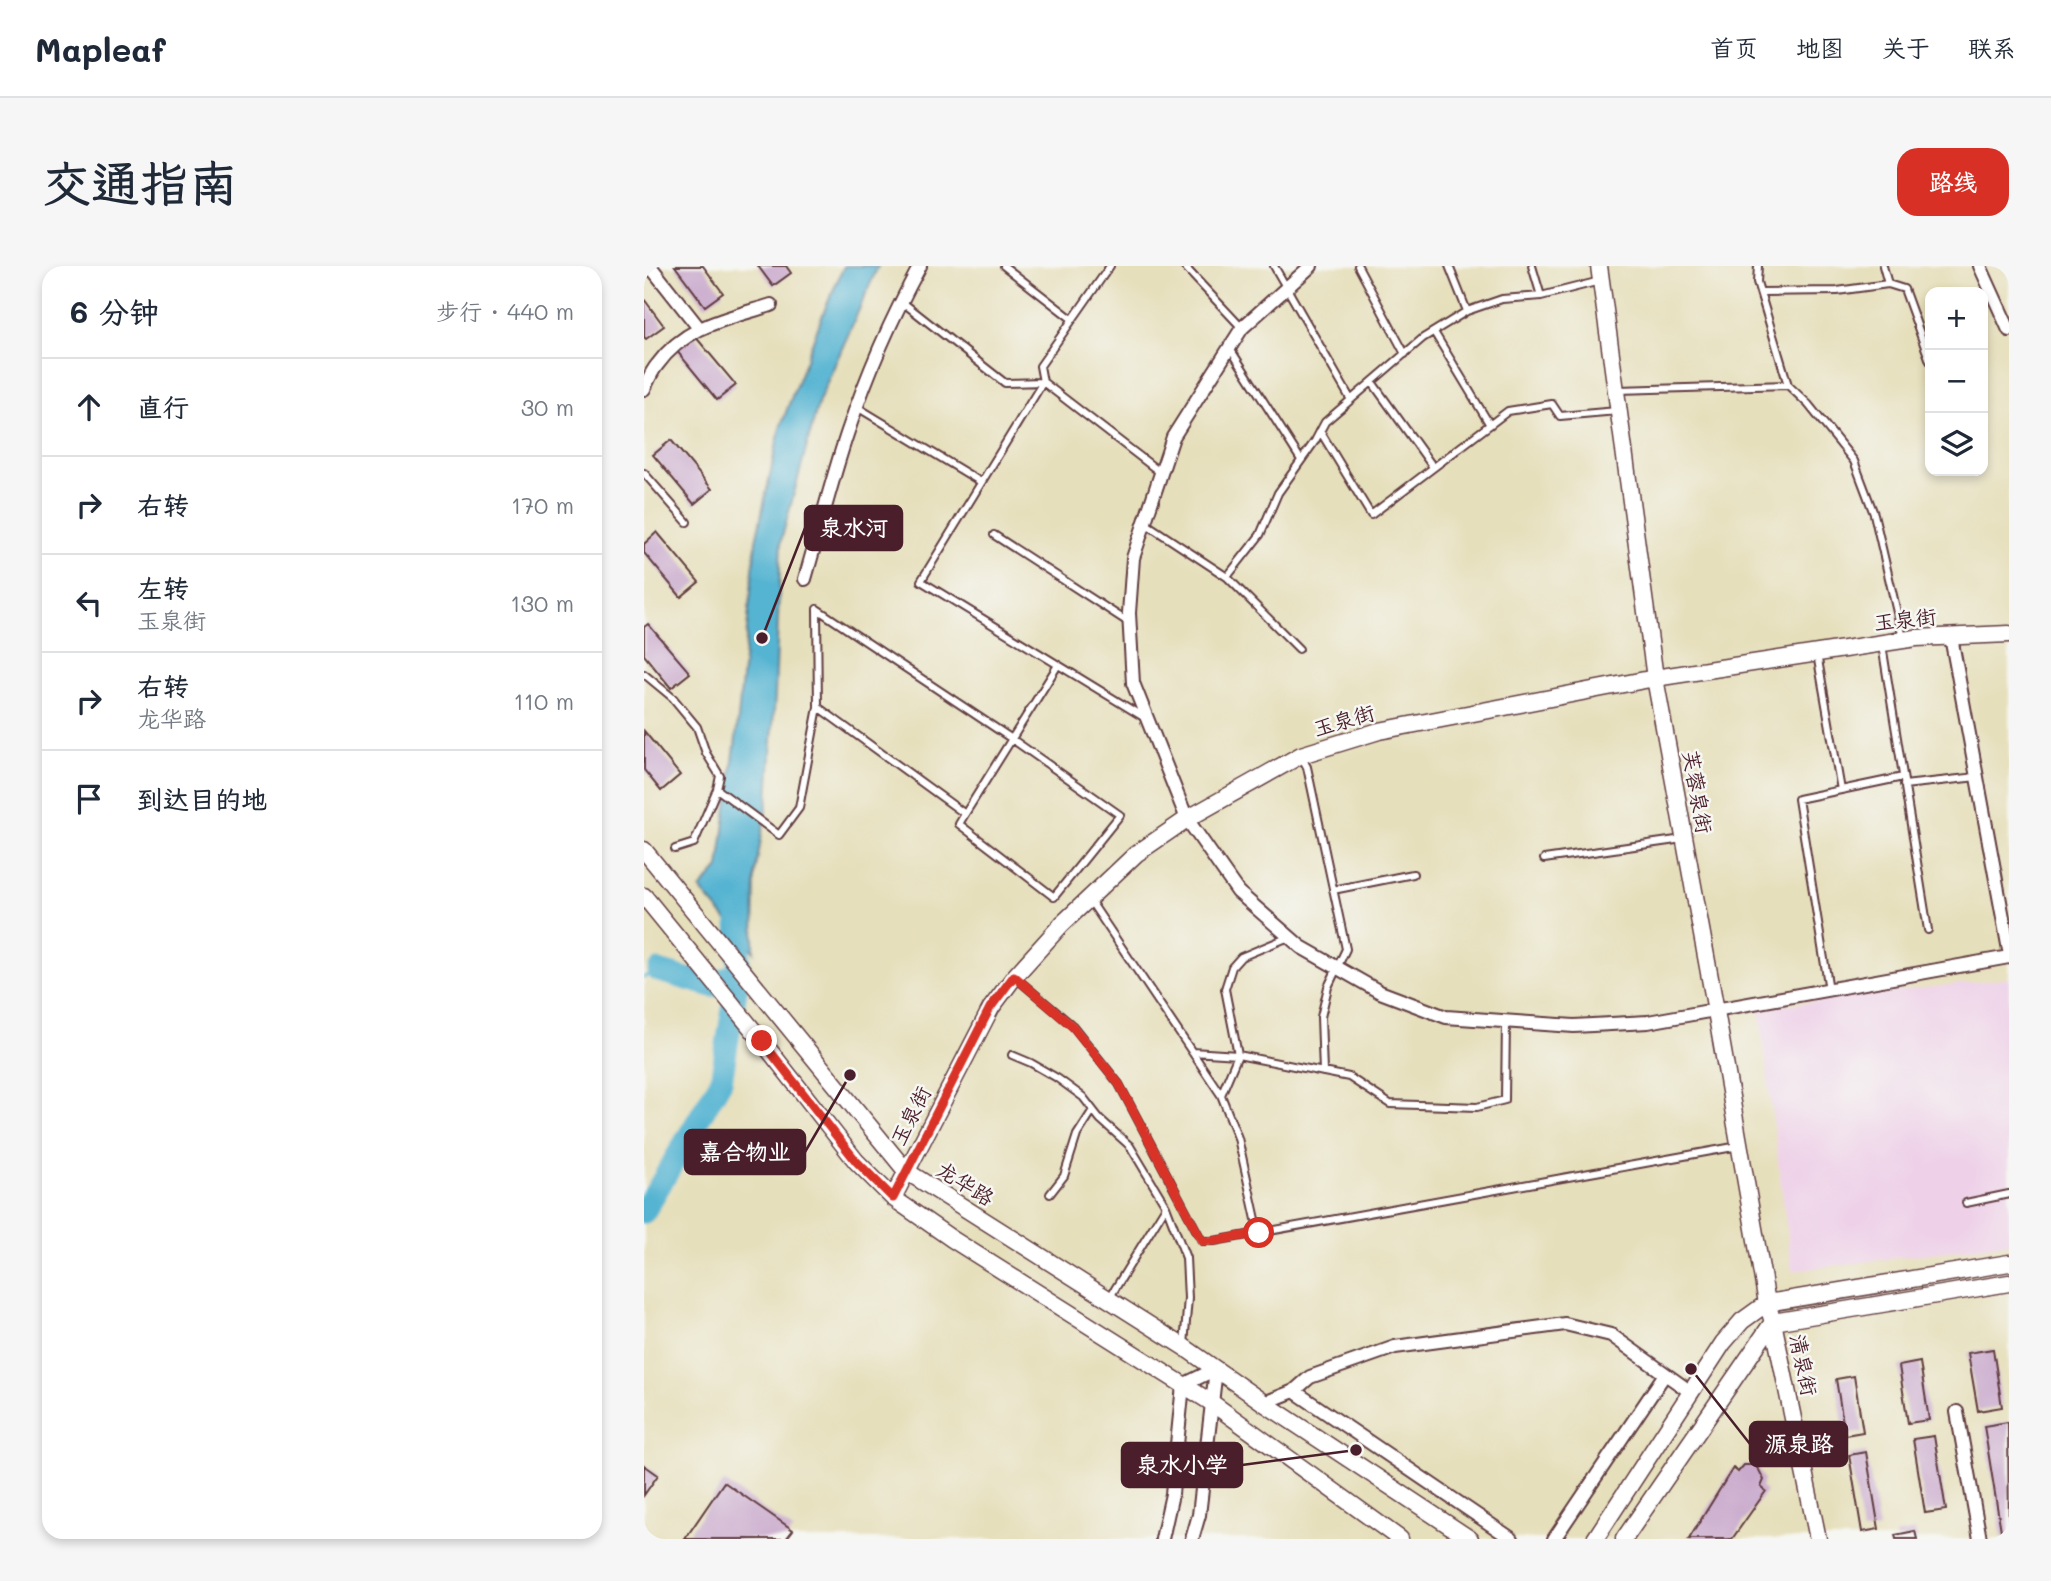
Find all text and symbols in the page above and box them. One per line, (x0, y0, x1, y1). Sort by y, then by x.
text: Mapleaf (35, 27, 166, 70)
text: 首页 (1710, 32, 1758, 63)
text: 地图 (1796, 32, 1844, 63)
text: 关于 (1882, 32, 1930, 63)
text: 联系 (1968, 32, 2016, 63)
button: 路线 (1897, 148, 2009, 216)
text: 交通指南 (42, 150, 238, 213)
map controls (1925, 287, 1988, 476)
button: + (1925, 287, 1988, 350)
text: 6 分钟 (70, 291, 159, 331)
text: 步行 · 440 m (436, 296, 574, 326)
button: − (1925, 350, 1988, 413)
icon: ahead (70, 388, 108, 426)
text: 直行 (137, 390, 189, 424)
text: 30 m (521, 392, 574, 422)
button: layers (1925, 413, 1988, 476)
icon: right (70, 486, 108, 524)
text: 右转 (137, 488, 189, 522)
text: 170 m (511, 490, 574, 520)
callout: 泉水河 (805, 506, 902, 550)
text: 泉水河 (820, 512, 889, 542)
text: 左转 (137, 571, 189, 605)
icon: left (70, 584, 108, 622)
text: 130 m (510, 588, 574, 618)
street label: 玉泉街 (1872, 602, 1938, 635)
text: 玉泉街 (137, 605, 206, 635)
text: 右转 (137, 669, 189, 703)
icon: right (70, 682, 108, 720)
text: 110 m (514, 686, 574, 716)
street label: 玉泉街 (1310, 698, 1378, 741)
text: 龙华路 (137, 703, 206, 733)
street label: 芙蓉泉街 (1678, 748, 1719, 835)
icon: arrive (70, 780, 108, 818)
text: 到达目的地 (137, 782, 267, 816)
route end (746, 1025, 777, 1056)
street label: 玉泉街 (883, 1081, 936, 1150)
callout: 嘉合物业 (685, 1130, 805, 1174)
text: 嘉合物业 (699, 1136, 791, 1166)
street label: 龙华路 (932, 1155, 1000, 1211)
route start (1243, 1217, 1274, 1248)
street label: 清泉街 (1785, 1331, 1824, 1398)
callout: 源泉路 (1750, 1422, 1847, 1466)
text: 源泉路 (1765, 1428, 1834, 1458)
callout: 泉水小学 (1122, 1443, 1242, 1487)
text: 泉水小学 (1136, 1449, 1228, 1479)

